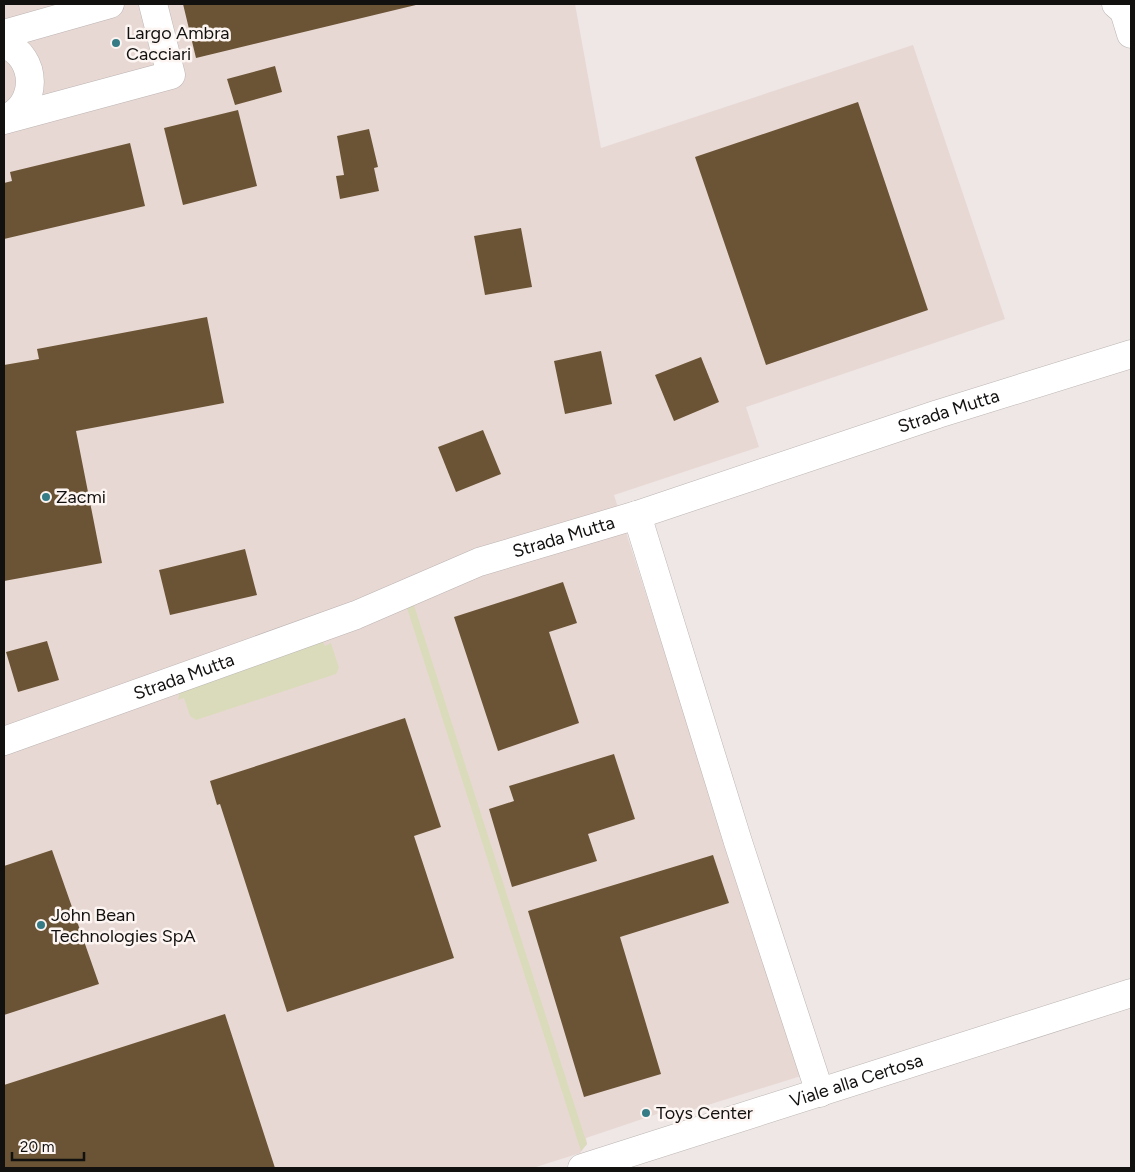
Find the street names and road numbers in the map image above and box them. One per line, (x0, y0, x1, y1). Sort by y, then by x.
street label: Strada Mutta (895, 385, 1002, 438)
street label: Strada Mutta (510, 511, 617, 562)
street label: Strada Mutta (130, 649, 237, 705)
street label: Viale alla Certosa (787, 1049, 926, 1112)

